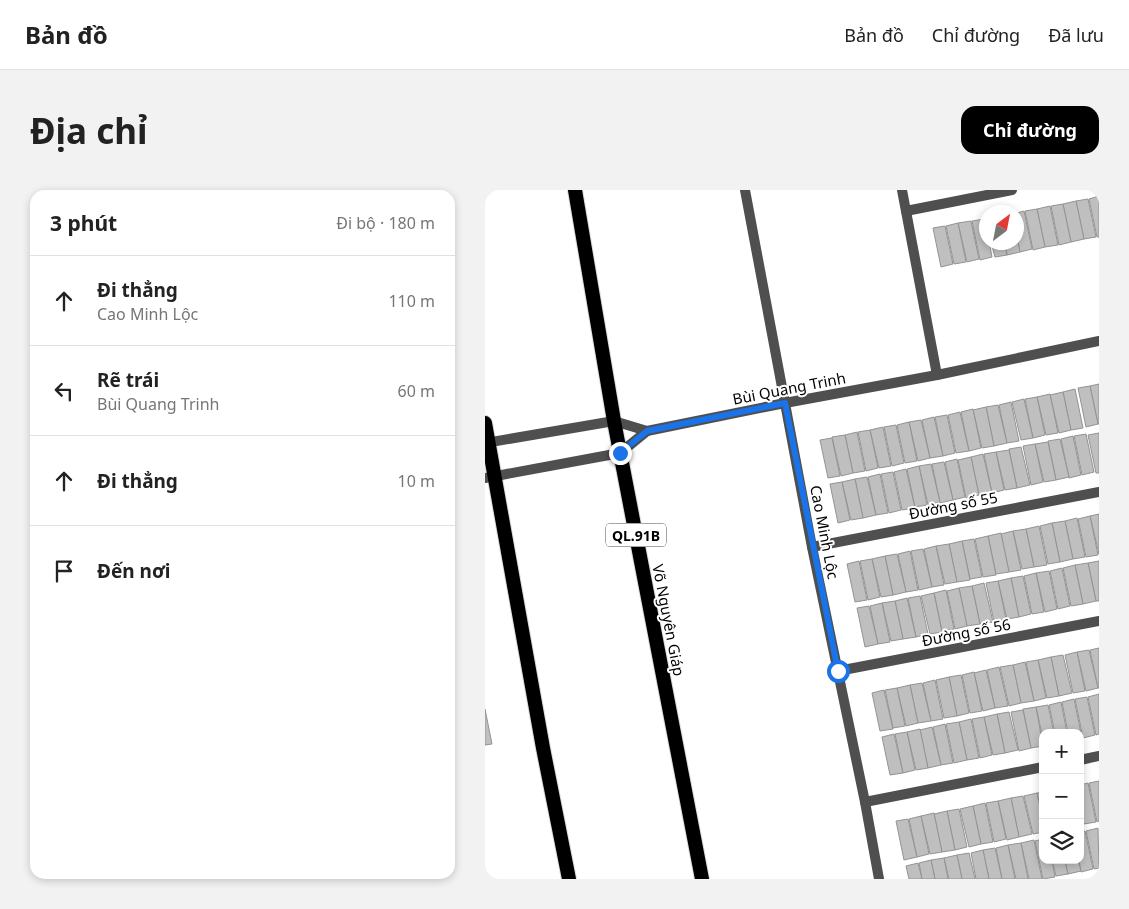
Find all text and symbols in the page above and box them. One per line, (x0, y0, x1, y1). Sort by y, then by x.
text: Bản đồ (25, 18, 108, 51)
text: Bản đồ (844, 23, 904, 47)
text: Chỉ đường (932, 23, 1020, 47)
text: Đã lưu (1048, 23, 1104, 47)
button: Chỉ đường (961, 106, 1099, 154)
text: Địa chỉ (30, 107, 147, 154)
north arrow (979, 205, 1024, 250)
text: 3 phút (50, 209, 117, 237)
text: Đi bộ · 180 m (336, 212, 435, 234)
text: Đi thẳng (97, 277, 178, 303)
icon: ahead (50, 287, 78, 315)
text: 110 m (388, 290, 435, 312)
text: Cao Minh Lộc (97, 303, 198, 325)
text: Rẽ trái (97, 367, 159, 393)
street label: Bùi Quang Trinh (731, 367, 847, 409)
icon: left (50, 377, 78, 405)
text: 60 m (398, 380, 435, 402)
text: Bùi Quang Trinh (97, 393, 219, 415)
route end (609, 442, 632, 465)
icon: ahead (50, 467, 78, 495)
text: Đi thẳng (97, 468, 178, 494)
text: 10 m (398, 470, 435, 492)
street label: Cao Minh Lộc (806, 484, 844, 580)
street label: Đường số 55 (907, 487, 999, 523)
road number: QL.91B (606, 524, 666, 546)
icon: arrive (50, 557, 78, 585)
text: Đến nơi (97, 558, 171, 584)
street label: Võ Nguyên Giáp (648, 562, 690, 678)
street label: Đường số 56 (920, 614, 1012, 650)
route start (827, 660, 850, 683)
map controls (1039, 729, 1084, 864)
button: + (1039, 729, 1084, 774)
button: − (1039, 774, 1084, 819)
button: layers (1039, 819, 1084, 864)

